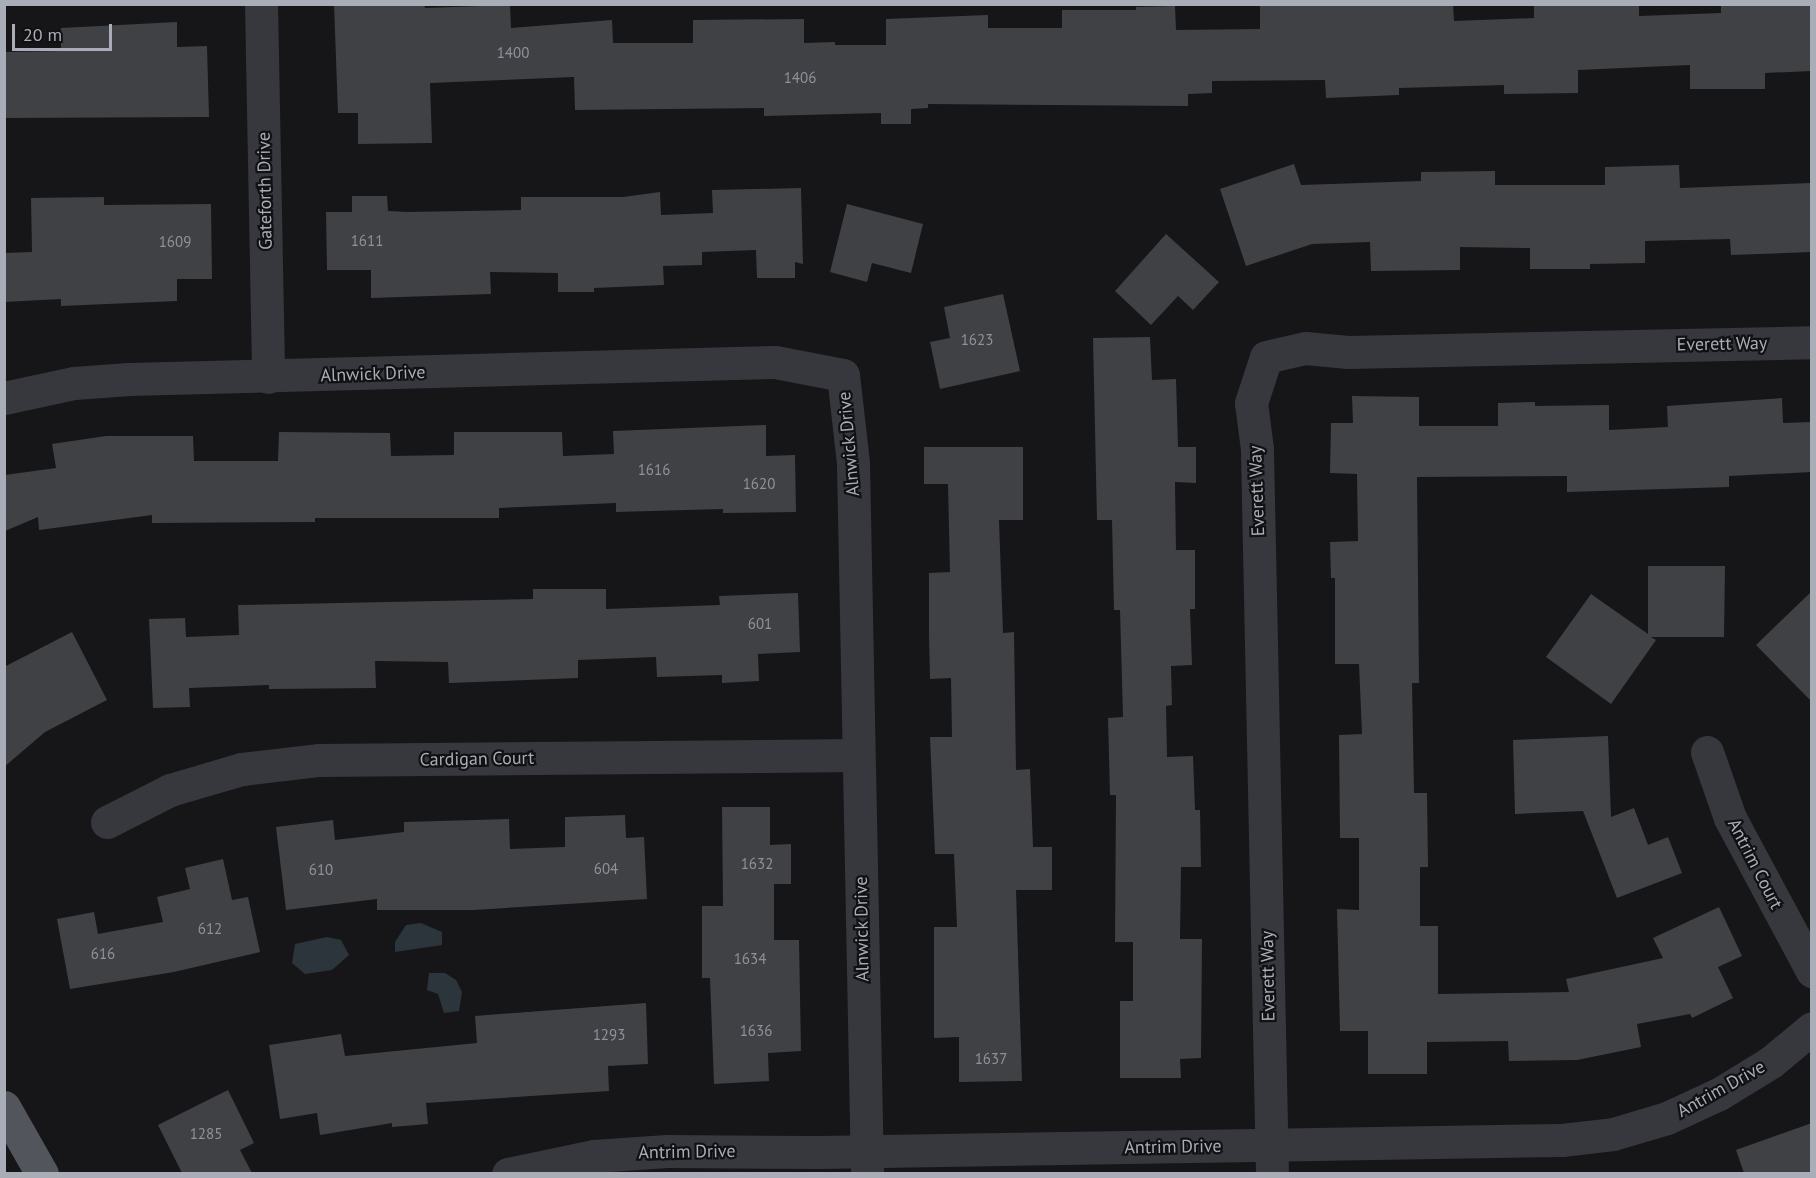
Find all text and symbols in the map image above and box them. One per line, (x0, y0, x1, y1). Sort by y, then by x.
scale bar (15, 12, 116, 50)
text: 20 m (23, 23, 62, 46)
house number: 1400 (497, 44, 529, 62)
house number: 1406 (784, 69, 816, 87)
street label: Gateforth Drive (253, 132, 277, 250)
house number: 1611 (351, 232, 383, 250)
house number: 1609 (159, 233, 191, 251)
house number: 1623 (961, 331, 993, 349)
street label: Everett Way (1676, 332, 1768, 356)
street label: Alnwick Drive (320, 361, 426, 387)
street label: Alnwick Drive (834, 390, 864, 498)
street label: Everett Way (1245, 445, 1269, 537)
house number: 1616 (638, 461, 670, 479)
house number: 1620 (743, 475, 775, 493)
house number: 601 (748, 615, 772, 633)
street label: Cardigan Court (420, 747, 534, 771)
street label: Antrim Court (1723, 815, 1787, 913)
house number: 1632 (741, 855, 773, 873)
house number: 604 (594, 860, 618, 878)
house number: 610 (309, 861, 333, 879)
street label: Alnwick Drive (850, 876, 874, 982)
house number: 612 (198, 920, 222, 938)
street label: Everett Way (1256, 930, 1280, 1022)
house number: 616 (91, 945, 115, 963)
house number: 1634 (734, 950, 766, 968)
house number: 1636 (740, 1022, 772, 1040)
house number: 1293 (593, 1026, 625, 1044)
house number: 1637 (975, 1050, 1007, 1068)
street label: Antrim Drive (1673, 1056, 1769, 1122)
house number: 1285 (190, 1125, 222, 1143)
street label: Antrim Drive (1124, 1135, 1222, 1159)
street label: Antrim Drive (638, 1140, 736, 1164)

